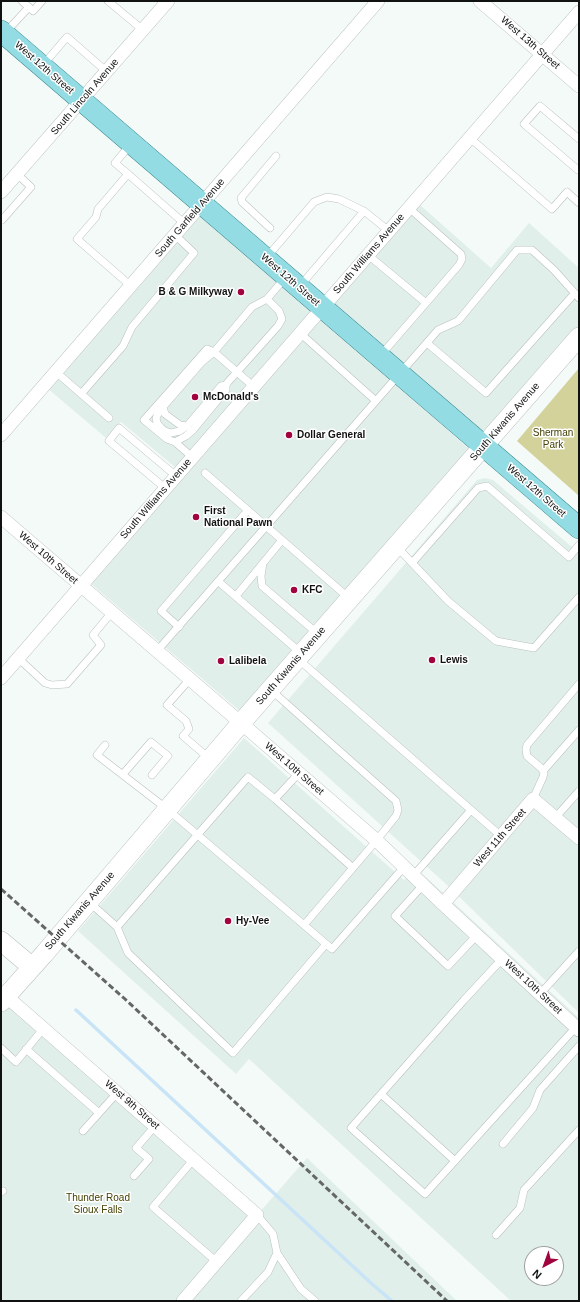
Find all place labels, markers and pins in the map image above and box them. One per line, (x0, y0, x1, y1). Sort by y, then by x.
place label: B & G Milkyway (159, 286, 233, 298)
marker: B & G Milkyway (236, 287, 246, 297)
place label: McDonald's (203, 391, 259, 403)
marker: McDonald's (190, 392, 200, 402)
place label: Dollar General (297, 429, 365, 441)
marker: Dollar General (284, 430, 294, 440)
place label: First National Pawn (204, 505, 272, 528)
marker: First National Pawn (191, 512, 201, 522)
place label: KFC (302, 584, 323, 596)
marker: KFC (289, 585, 299, 595)
place label: Lewis (440, 654, 468, 666)
place label: Lalibela (229, 655, 266, 667)
marker: Lewis (427, 655, 437, 665)
marker: Lalibela (216, 656, 226, 666)
place label: Hy-Vee (236, 915, 269, 927)
marker: Hy-Vee (223, 916, 233, 926)

